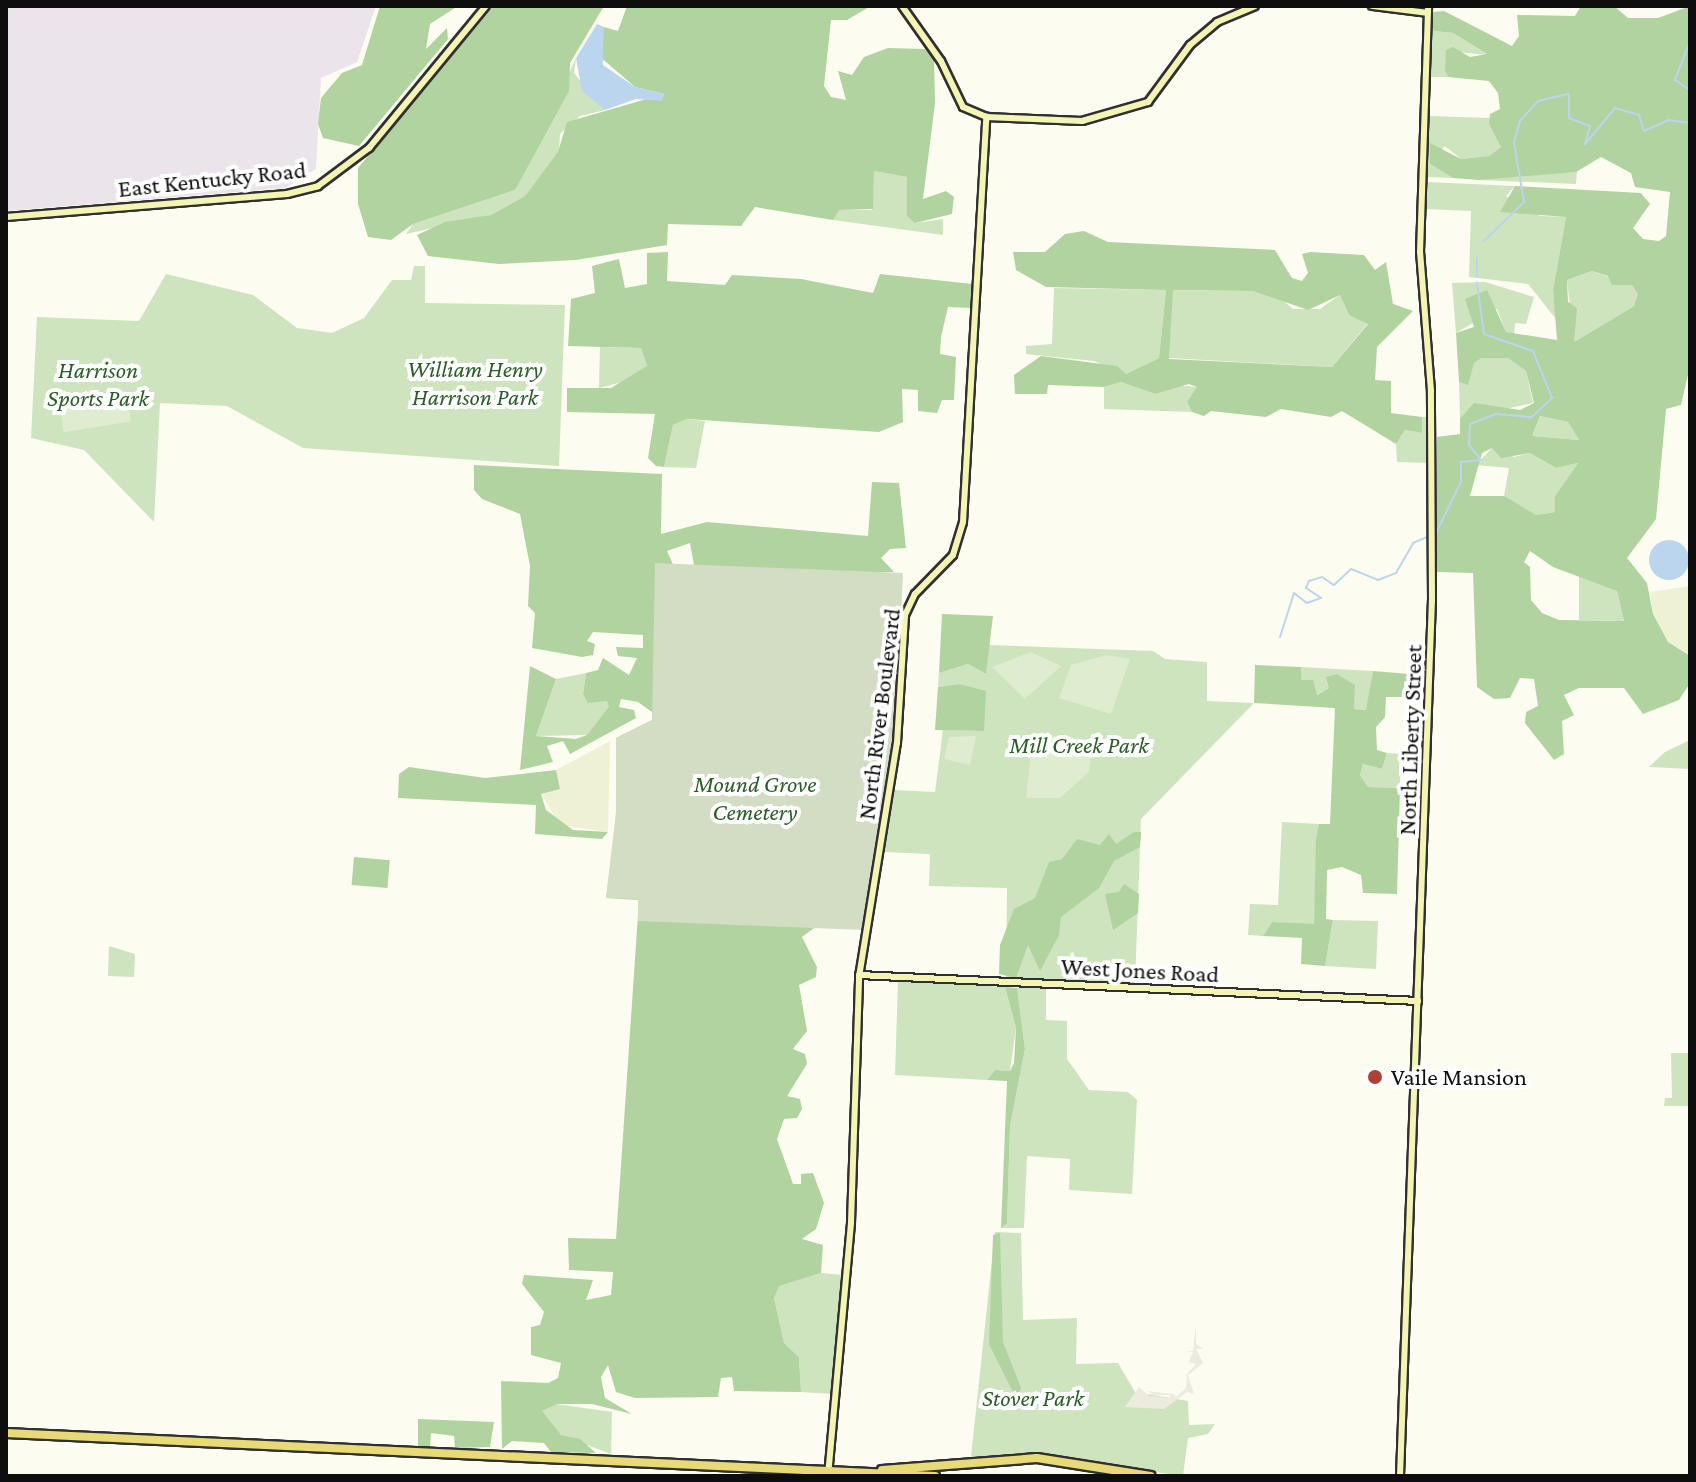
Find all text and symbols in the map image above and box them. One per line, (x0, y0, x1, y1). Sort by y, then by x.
street label: East Kentucky Road (117, 155, 307, 203)
park label: William Henry Harrison Park (407, 355, 543, 411)
park label: Harrison Sports Park (47, 356, 149, 412)
street label: North River Boulevard (852, 607, 906, 821)
street label: North Liberty Street (1392, 644, 1428, 836)
park label: Mill Creek Park (1009, 731, 1149, 759)
park label: Mound Grove Cemetery (694, 770, 816, 826)
street label: West Jones Road (1060, 951, 1220, 989)
place label: Vaile Mansion (1391, 1063, 1527, 1091)
marker: Vaile Mansion (1366, 1068, 1384, 1086)
park label: Stover Park (982, 1384, 1084, 1412)

